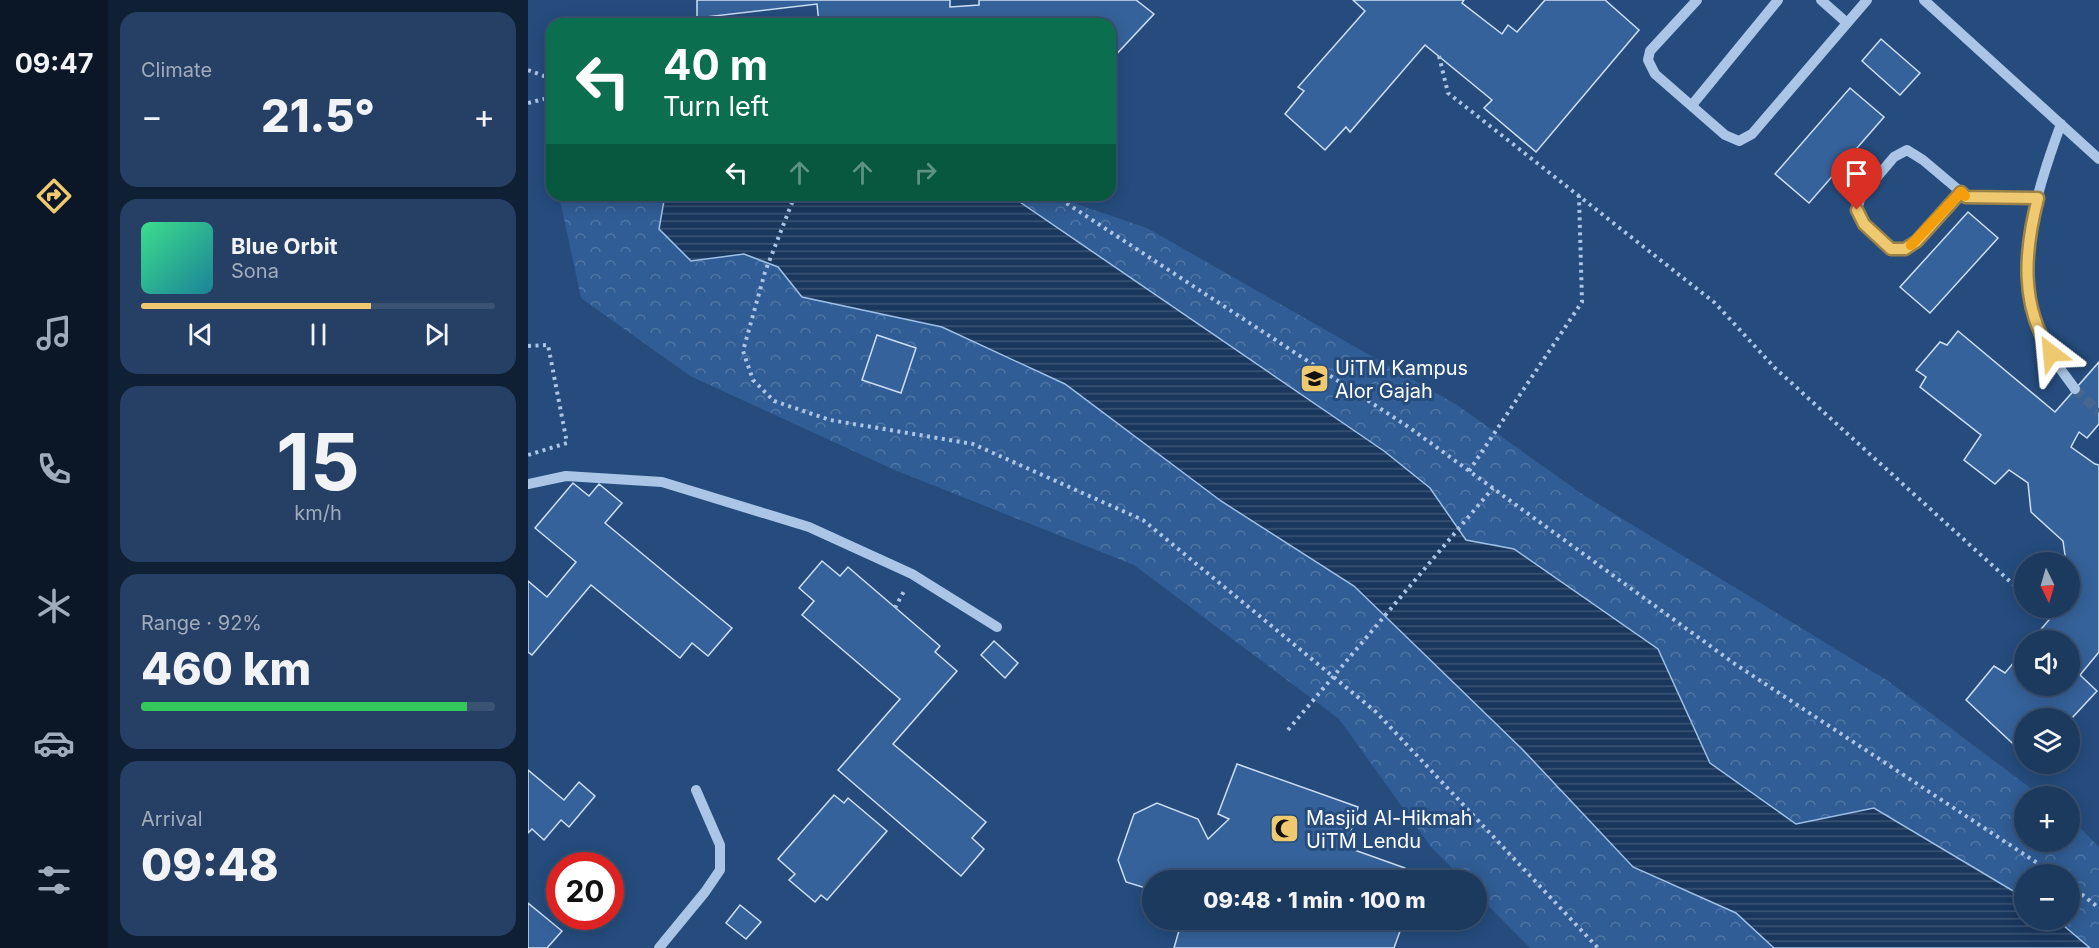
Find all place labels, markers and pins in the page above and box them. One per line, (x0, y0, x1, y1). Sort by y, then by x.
pin (1831, 148, 1882, 210)
place label: UiTM Kampus Alor Gajah (1335, 356, 1468, 403)
school or university icon: UiTM Kampus Alor Gajah (1298, 363, 1330, 395)
place label: Masjid Al-Hikmah UiTM Lendu (1306, 806, 1473, 853)
mosque icon: Masjid Al-Hikmah UiTM Lendu (1269, 813, 1301, 845)

